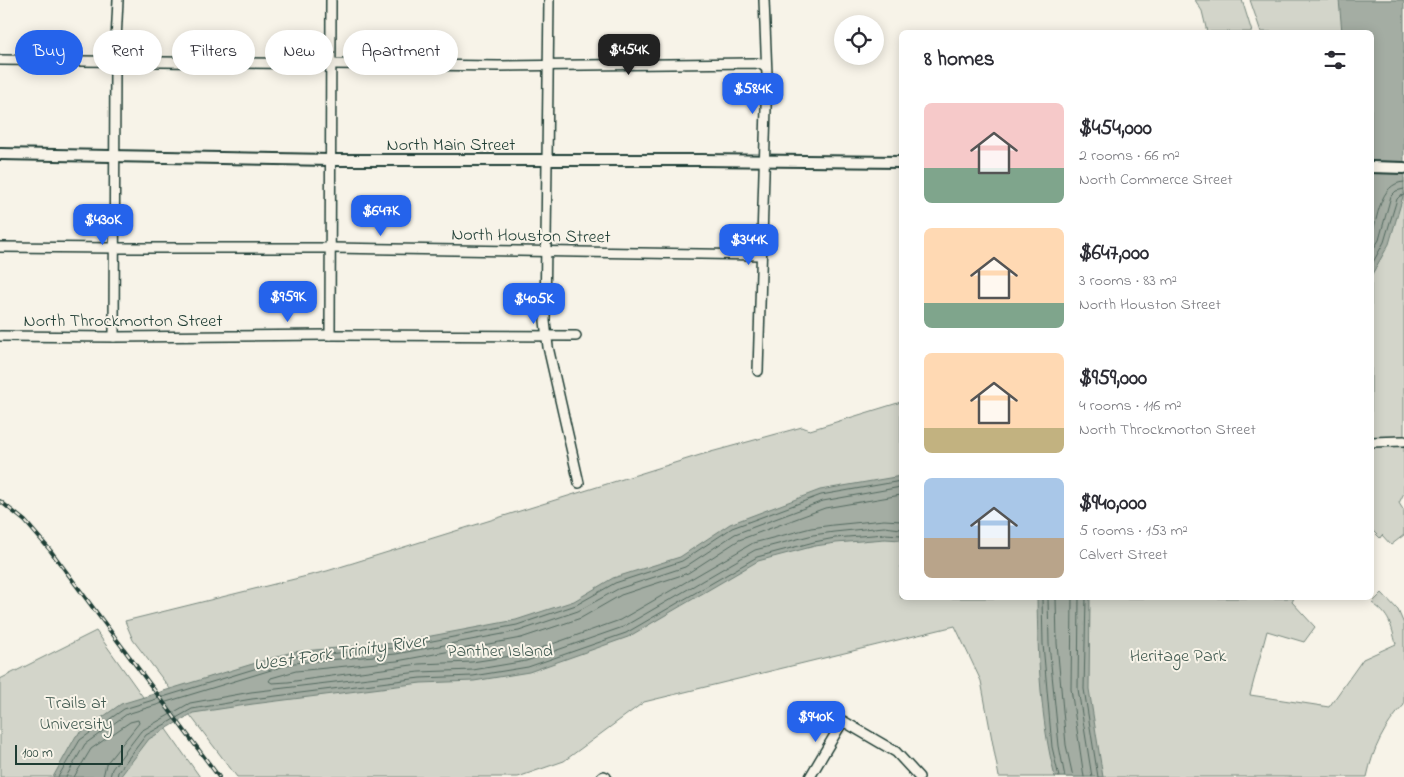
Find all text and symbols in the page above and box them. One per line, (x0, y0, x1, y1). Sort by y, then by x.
map controls (834, 15, 884, 65)
button: locate (834, 15, 884, 65)
chip: Buy (15, 30, 83, 75)
chip: Rent (93, 30, 162, 75)
chip: Filters (172, 30, 255, 75)
chip: New (265, 30, 333, 75)
chip: Apartment (343, 30, 458, 75)
pin: $454K (594, 34, 664, 76)
text: $454K (609, 38, 649, 62)
text: 8 homes (924, 45, 994, 75)
icon: filters (1321, 46, 1349, 74)
pin: $584K (718, 72, 788, 115)
text: $584K (733, 77, 773, 101)
text: $454,000 (1079, 114, 1152, 144)
icon: home (964, 123, 1024, 183)
street label: North Main Street (387, 133, 515, 159)
text: 2 rooms · 66 m² (1079, 144, 1180, 168)
text: North Commerce Street (1079, 168, 1233, 192)
pin: $647K (346, 194, 416, 237)
text: $647K (362, 199, 400, 223)
pin: $430K (68, 204, 138, 246)
text: $430K (84, 208, 122, 232)
street label: North Houston Street (451, 223, 611, 251)
pin: $344K (714, 224, 784, 266)
text: $344K (730, 228, 768, 252)
text: $647,000 (1079, 239, 1149, 269)
icon: home (964, 248, 1024, 308)
text: 3 rooms · 83 m² (1079, 269, 1177, 293)
pin: $959K (253, 280, 323, 323)
pin: $405K (499, 282, 569, 325)
text: $959K (270, 285, 306, 309)
text: $405K (514, 287, 554, 311)
text: North Houston Street (1079, 293, 1221, 317)
street label: North Throckmorton Street (24, 309, 222, 335)
text: $959,000 (1079, 364, 1147, 394)
icon: home (964, 373, 1024, 433)
text: 4 rooms · 116 m² (1079, 394, 1182, 418)
text: North Throckmorton Street (1079, 418, 1256, 442)
text: $940,000 (1079, 489, 1147, 519)
icon: home (964, 498, 1024, 558)
text: 5 rooms · 153 m² (1079, 519, 1188, 543)
text: Calvert Street (1079, 543, 1168, 567)
water label: West Fork Trinity River (252, 628, 431, 679)
park label: Panther Island (447, 639, 553, 665)
park label: Heritage Park (1130, 644, 1226, 671)
park label: Trails at University (39, 691, 113, 738)
pin: $940K (781, 700, 851, 743)
text: $940K (798, 705, 834, 729)
scale bar (15, 742, 122, 765)
text: 100 m (22, 743, 53, 764)

